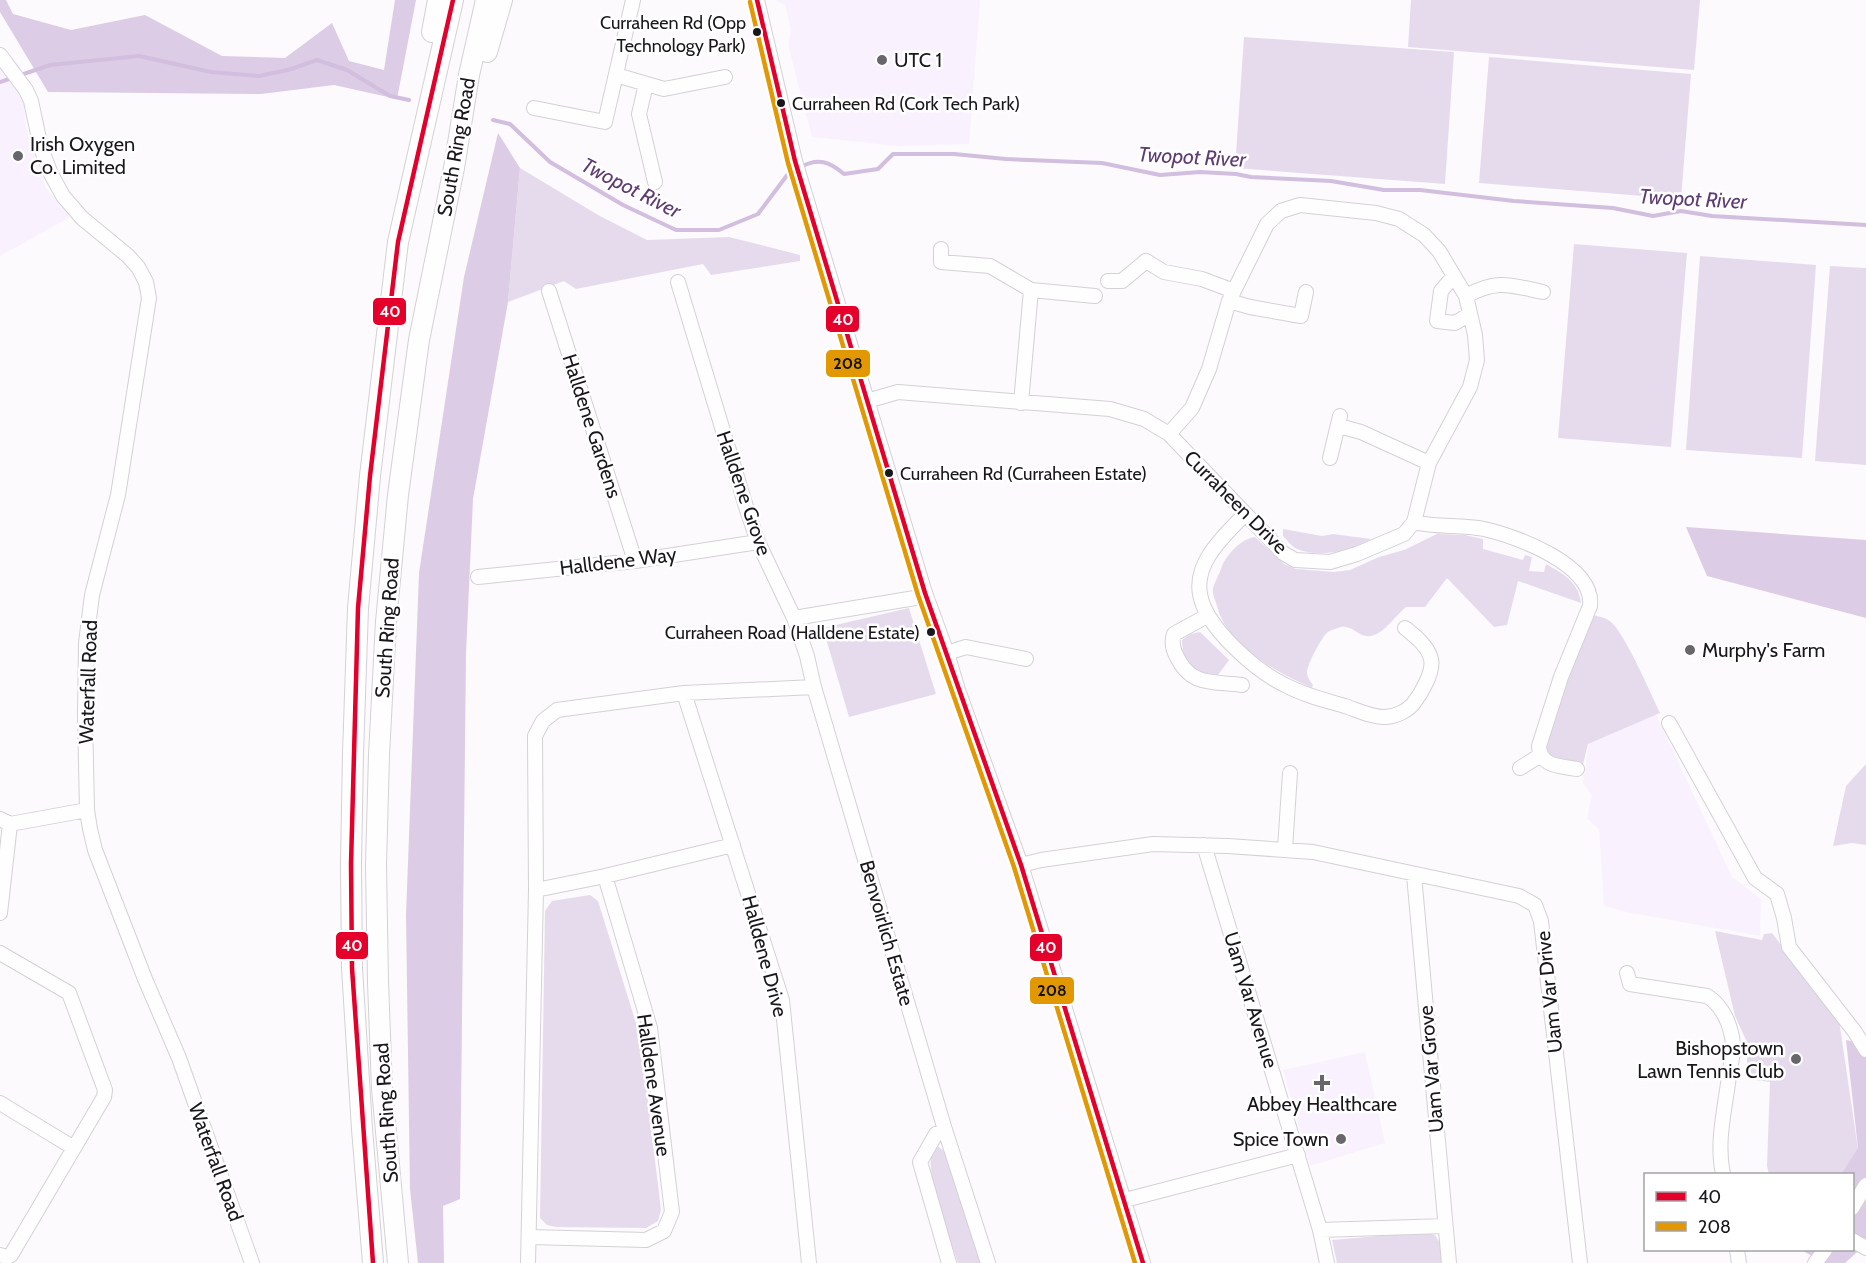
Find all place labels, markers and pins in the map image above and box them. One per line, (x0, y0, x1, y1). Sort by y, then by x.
place label: Curraheen Rd (Opp Technology Park) (600, 12, 746, 57)
marker: Curraheen Rd (Opp Technology Park) (751, 26, 763, 38)
place label: UTC 1 (894, 48, 942, 72)
marker: UTC 1 (875, 53, 889, 67)
place label: Curraheen Rd (Cork Tech Park) (792, 93, 1020, 115)
marker: Curraheen Rd (Cork Tech Park) (775, 97, 787, 109)
place label: Irish Oxygen Co. Limited (30, 132, 135, 179)
marker: Irish Oxygen Co. Limited (11, 149, 25, 163)
place label: Curraheen Rd (Curraheen Estate) (900, 463, 1147, 485)
marker: Curraheen Rd (Curraheen Estate) (883, 467, 895, 479)
place label: Curraheen Road (Halldene Estate) (665, 622, 920, 644)
marker: Curraheen Road (Halldene Estate) (925, 626, 937, 638)
place label: Murphy's Farm (1702, 638, 1825, 662)
marker: Murphy's Farm (1683, 643, 1697, 657)
place label: Bishopstown Lawn Tennis Club (1637, 1036, 1784, 1083)
marker: Bishopstown Lawn Tennis Club (1789, 1052, 1803, 1066)
marker: Abbey Healthcare (1315, 1076, 1329, 1090)
place label: Abbey Healthcare (1247, 1092, 1397, 1116)
place label: Spice Town (1233, 1127, 1329, 1151)
marker: Spice Town (1334, 1132, 1348, 1146)

